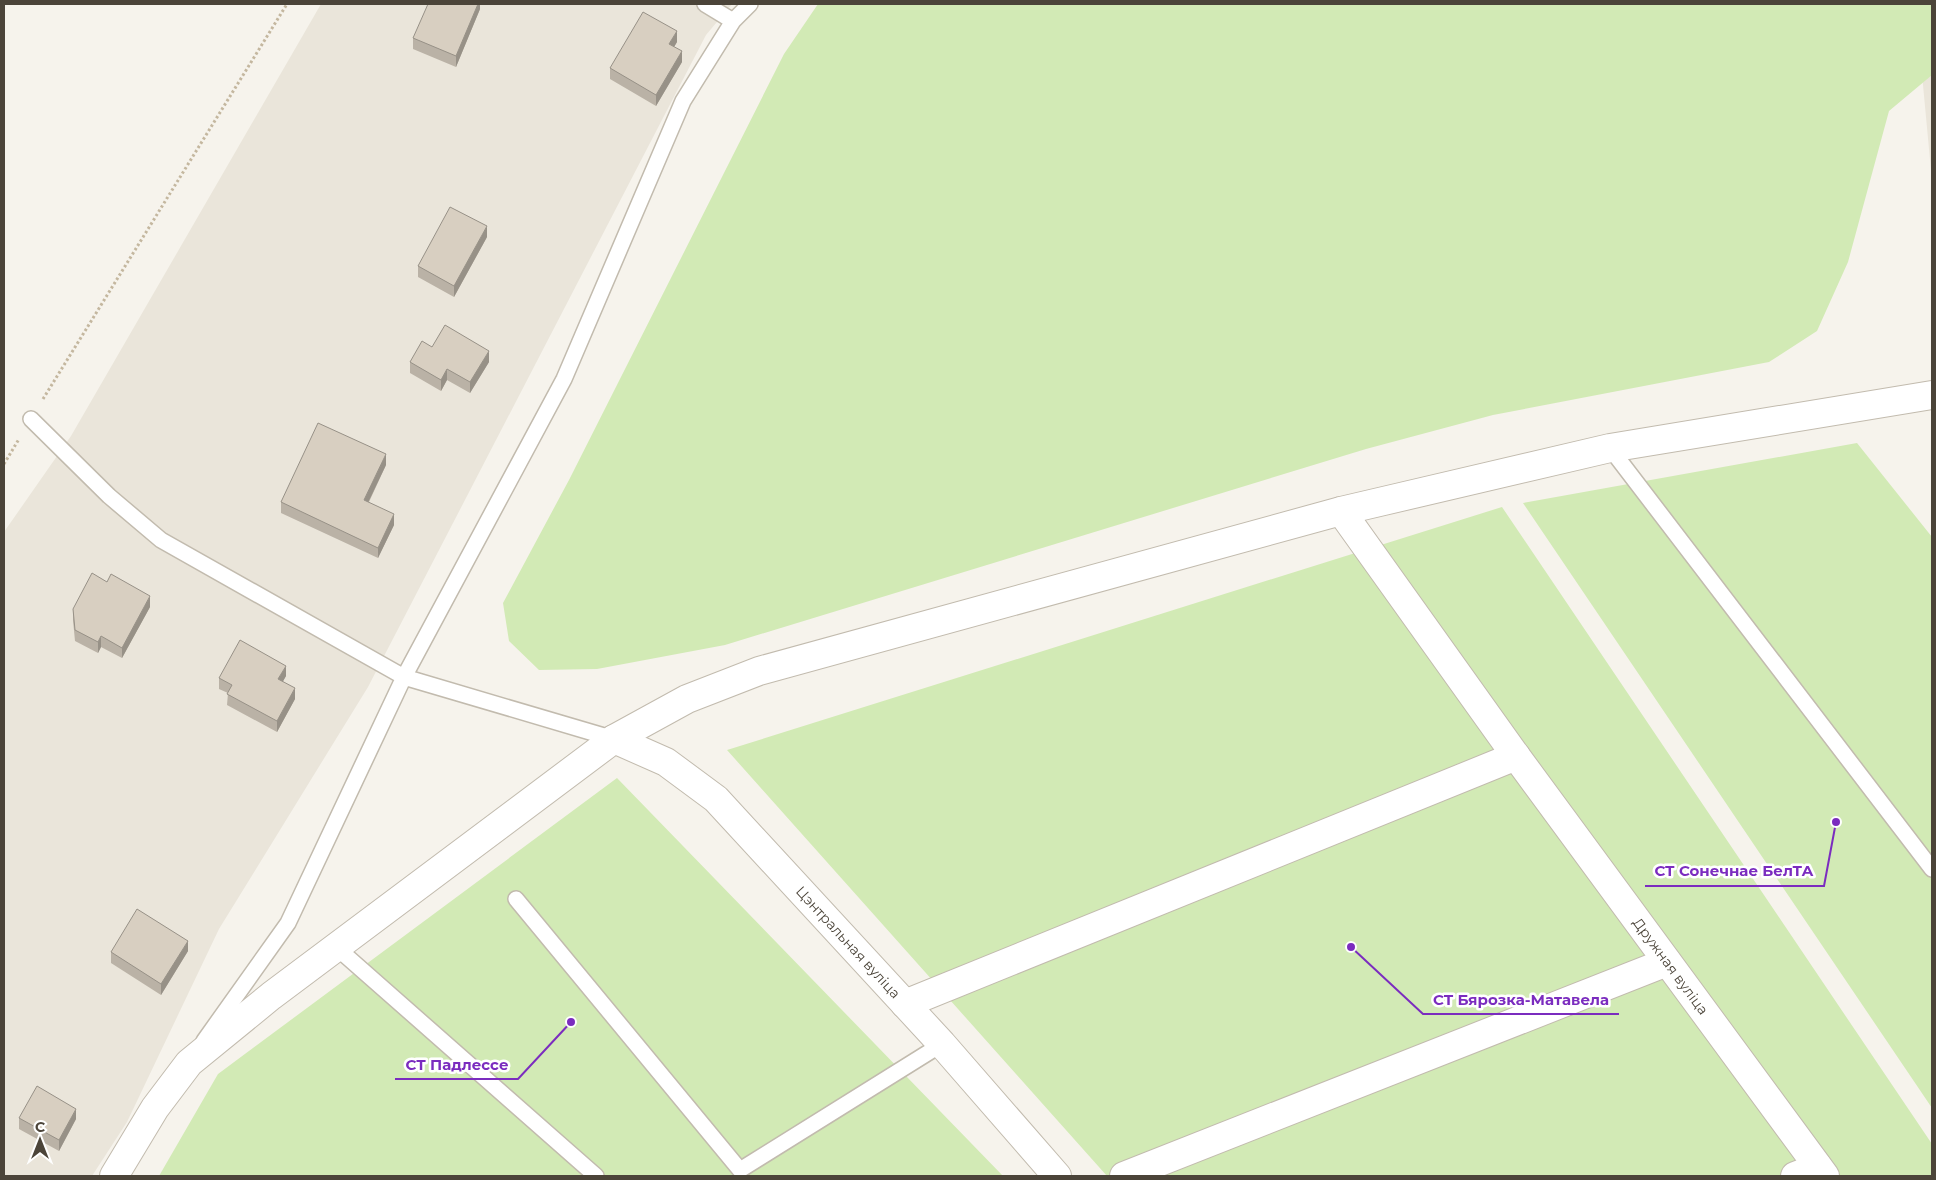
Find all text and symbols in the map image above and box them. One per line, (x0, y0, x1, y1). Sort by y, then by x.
callout: СТ Сонечнае БелТА (1645, 856, 1824, 886)
text: СТ Сонечнае БелТА (1654, 861, 1814, 880)
street label: Цэнтральная вуліца (792, 882, 904, 1002)
street label: Дружная вуліца (1629, 914, 1712, 1018)
callout: СТ Бярозка-Матавела (1423, 984, 1619, 1014)
text: СТ Бярозка-Матавела (1433, 990, 1609, 1009)
callout: СТ Падлессе (395, 1049, 518, 1079)
text: СТ Падлессе (405, 1055, 509, 1074)
north arrow (15, 1115, 65, 1165)
text: С (35, 1118, 45, 1136)

